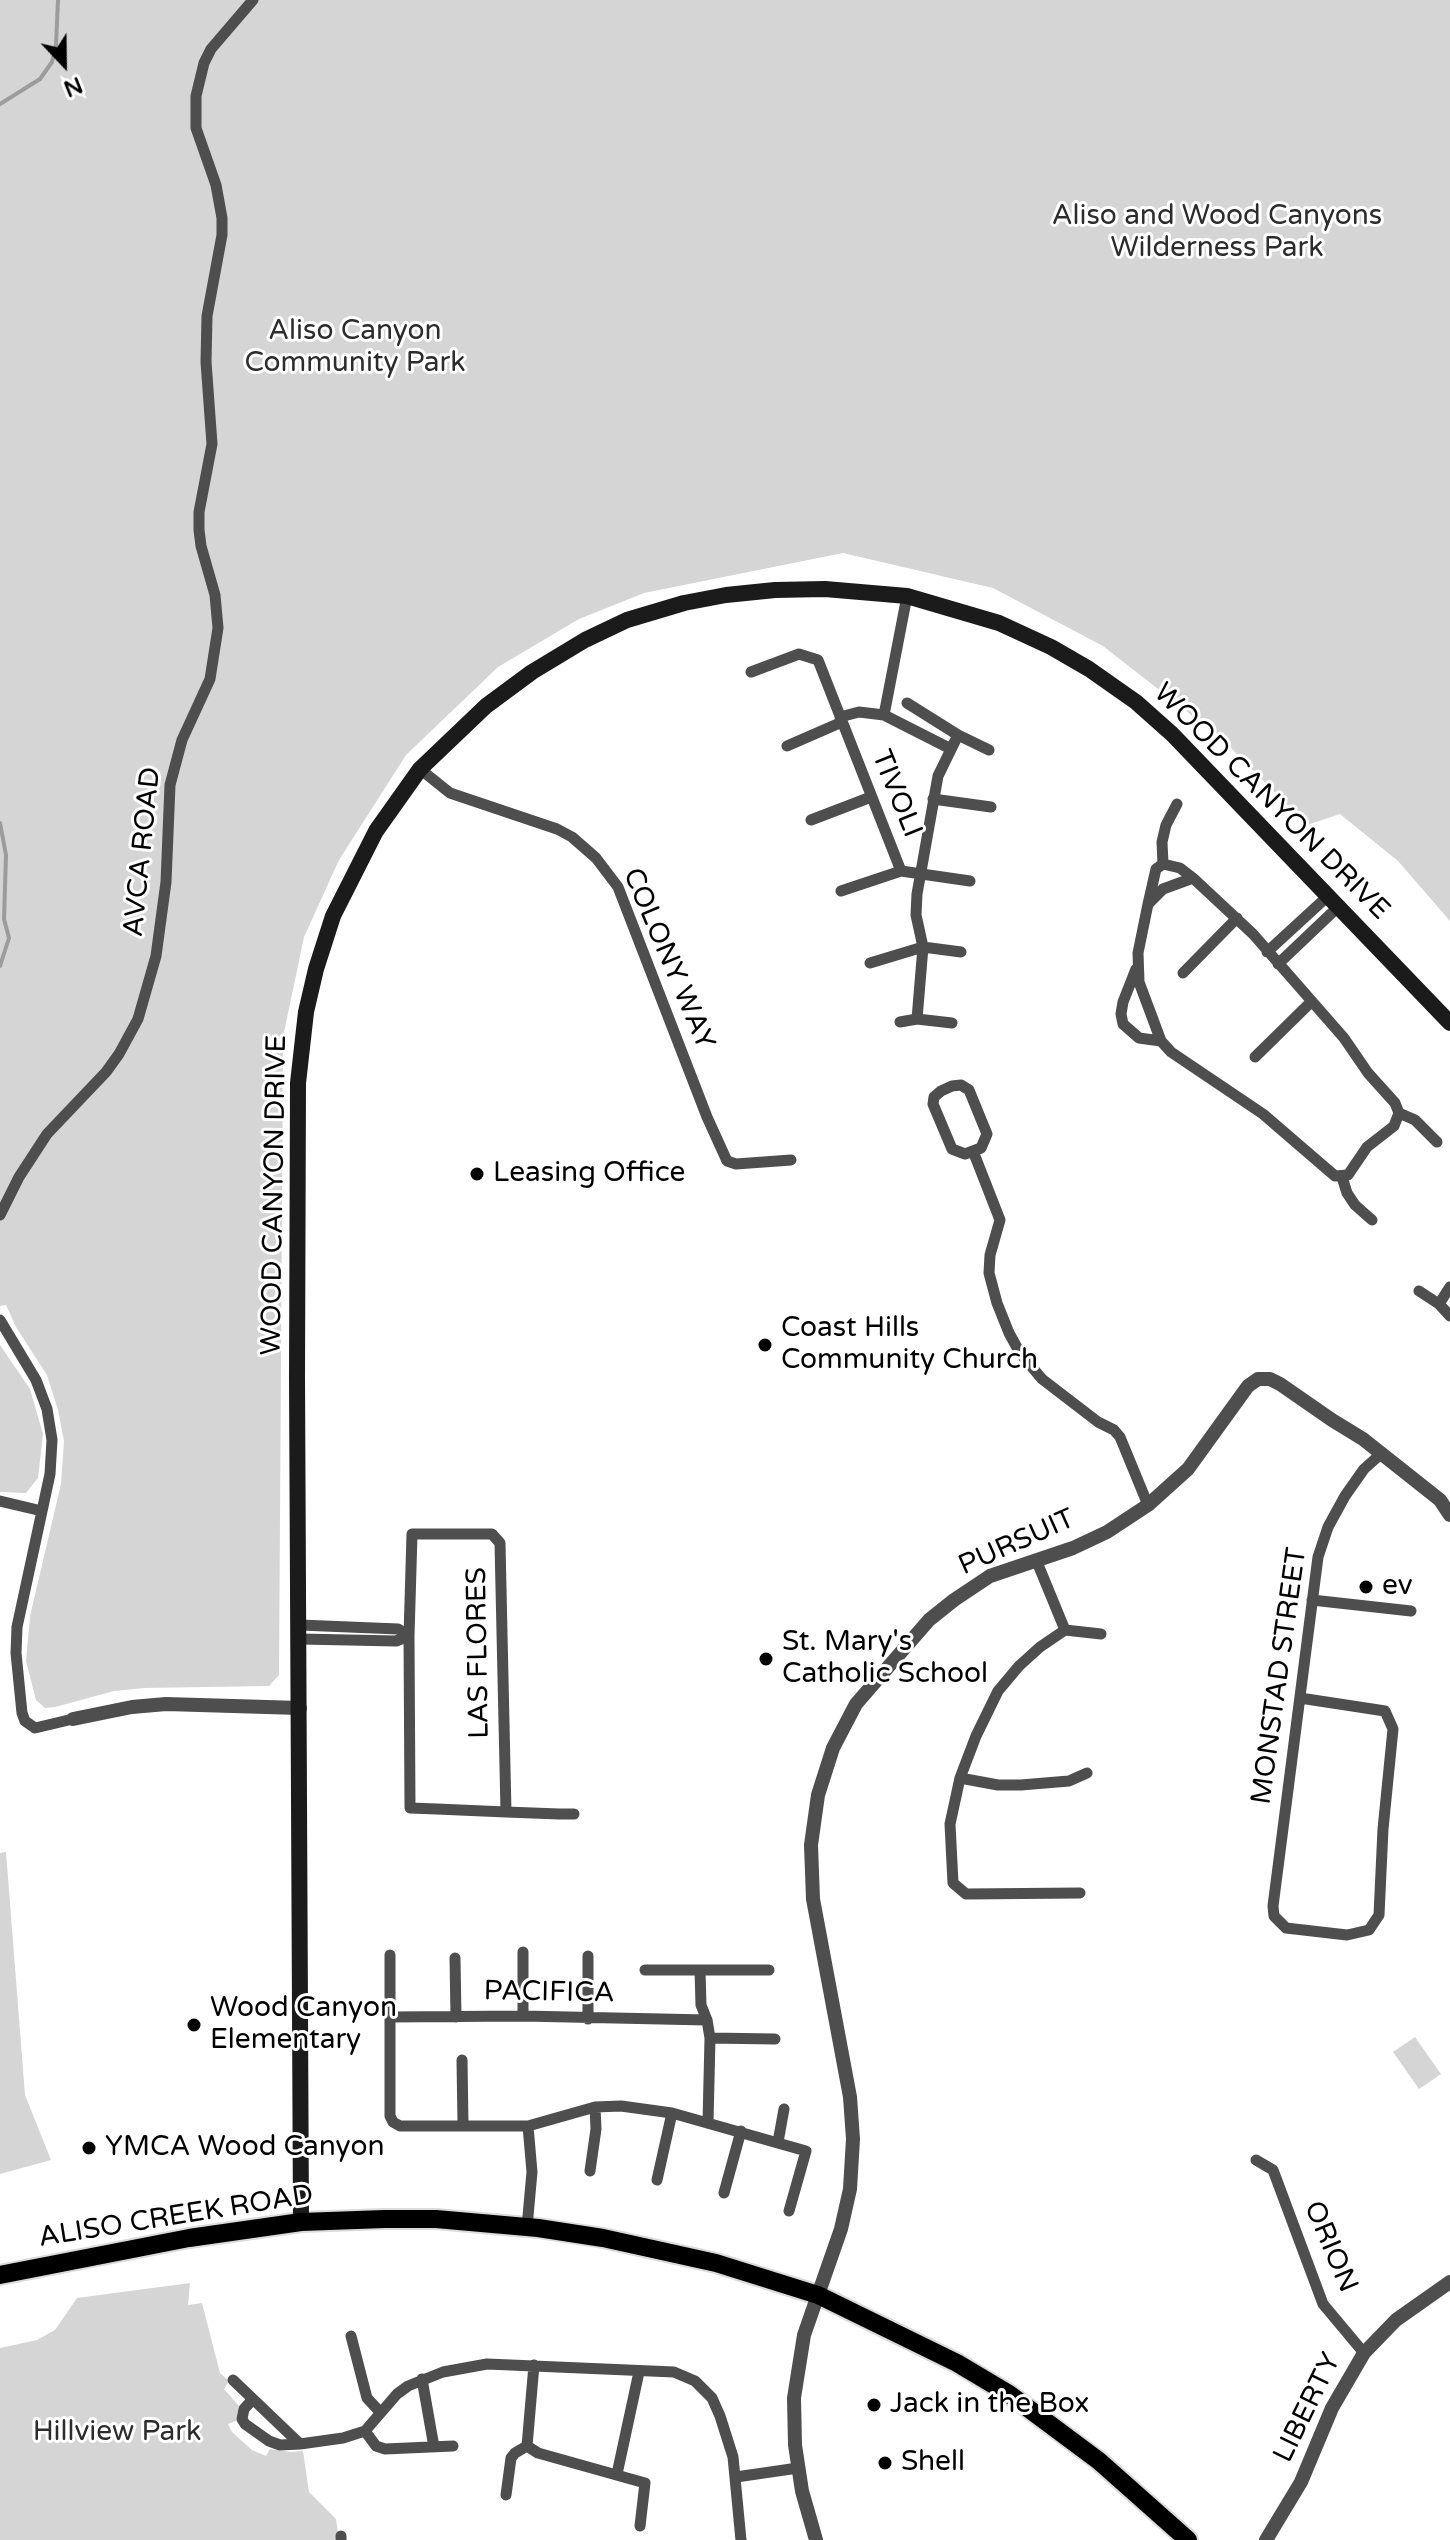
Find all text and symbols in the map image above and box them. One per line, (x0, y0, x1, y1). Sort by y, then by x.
north arrow (24, 24, 104, 104)
text: N (60, 71, 86, 102)
park label: Aliso and Wood Canyons Wilderness Park (1052, 200, 1382, 266)
park label: Aliso Canyon Community Park (244, 315, 466, 381)
street label: WOOD CANYON DRIVE (1146, 677, 1396, 927)
street label: TIVOLI (863, 746, 929, 842)
street label: AVCA ROAD (117, 765, 169, 939)
street label: COLONY WAY (615, 863, 721, 1055)
street label: WOOD CANYON DRIVE (255, 1034, 295, 1356)
place label: Leasing Office (493, 1157, 685, 1191)
marker: Leasing Office (468, 1165, 486, 1183)
place label: Coast Hills Community Church (781, 1312, 1038, 1378)
marker: Coast Hills Community Church (756, 1336, 774, 1354)
street label: PURSUIT (954, 1503, 1080, 1583)
street label: MONSTAD STREET (1245, 1545, 1315, 1807)
street label: LAS FLORES (461, 1567, 497, 1739)
place label: ev (1382, 1570, 1413, 1604)
marker: ev (1357, 1578, 1375, 1596)
place label: St. Mary's Catholic School (782, 1626, 988, 1692)
marker: St. Mary's Catholic School (757, 1650, 775, 1668)
street label: PACIFICA (483, 1975, 615, 2011)
place label: Wood Canyon Elementary (210, 1992, 397, 2058)
marker: Wood Canyon Elementary (185, 2016, 203, 2034)
place label: YMCA Wood Canyon (105, 2131, 385, 2165)
marker: YMCA Wood Canyon (80, 2139, 98, 2157)
street label: ALISO CREEK ROAD (36, 2179, 316, 2255)
street label: ORION (1296, 2196, 1364, 2298)
street label: LIBERTY (1267, 2348, 1349, 2468)
place label: Jack in the Box (890, 2388, 1089, 2422)
marker: Jack in the Box (865, 2396, 883, 2414)
park label: Hillview Park (33, 2416, 201, 2450)
place label: Shell (901, 2446, 965, 2480)
marker: Shell (876, 2454, 894, 2472)

